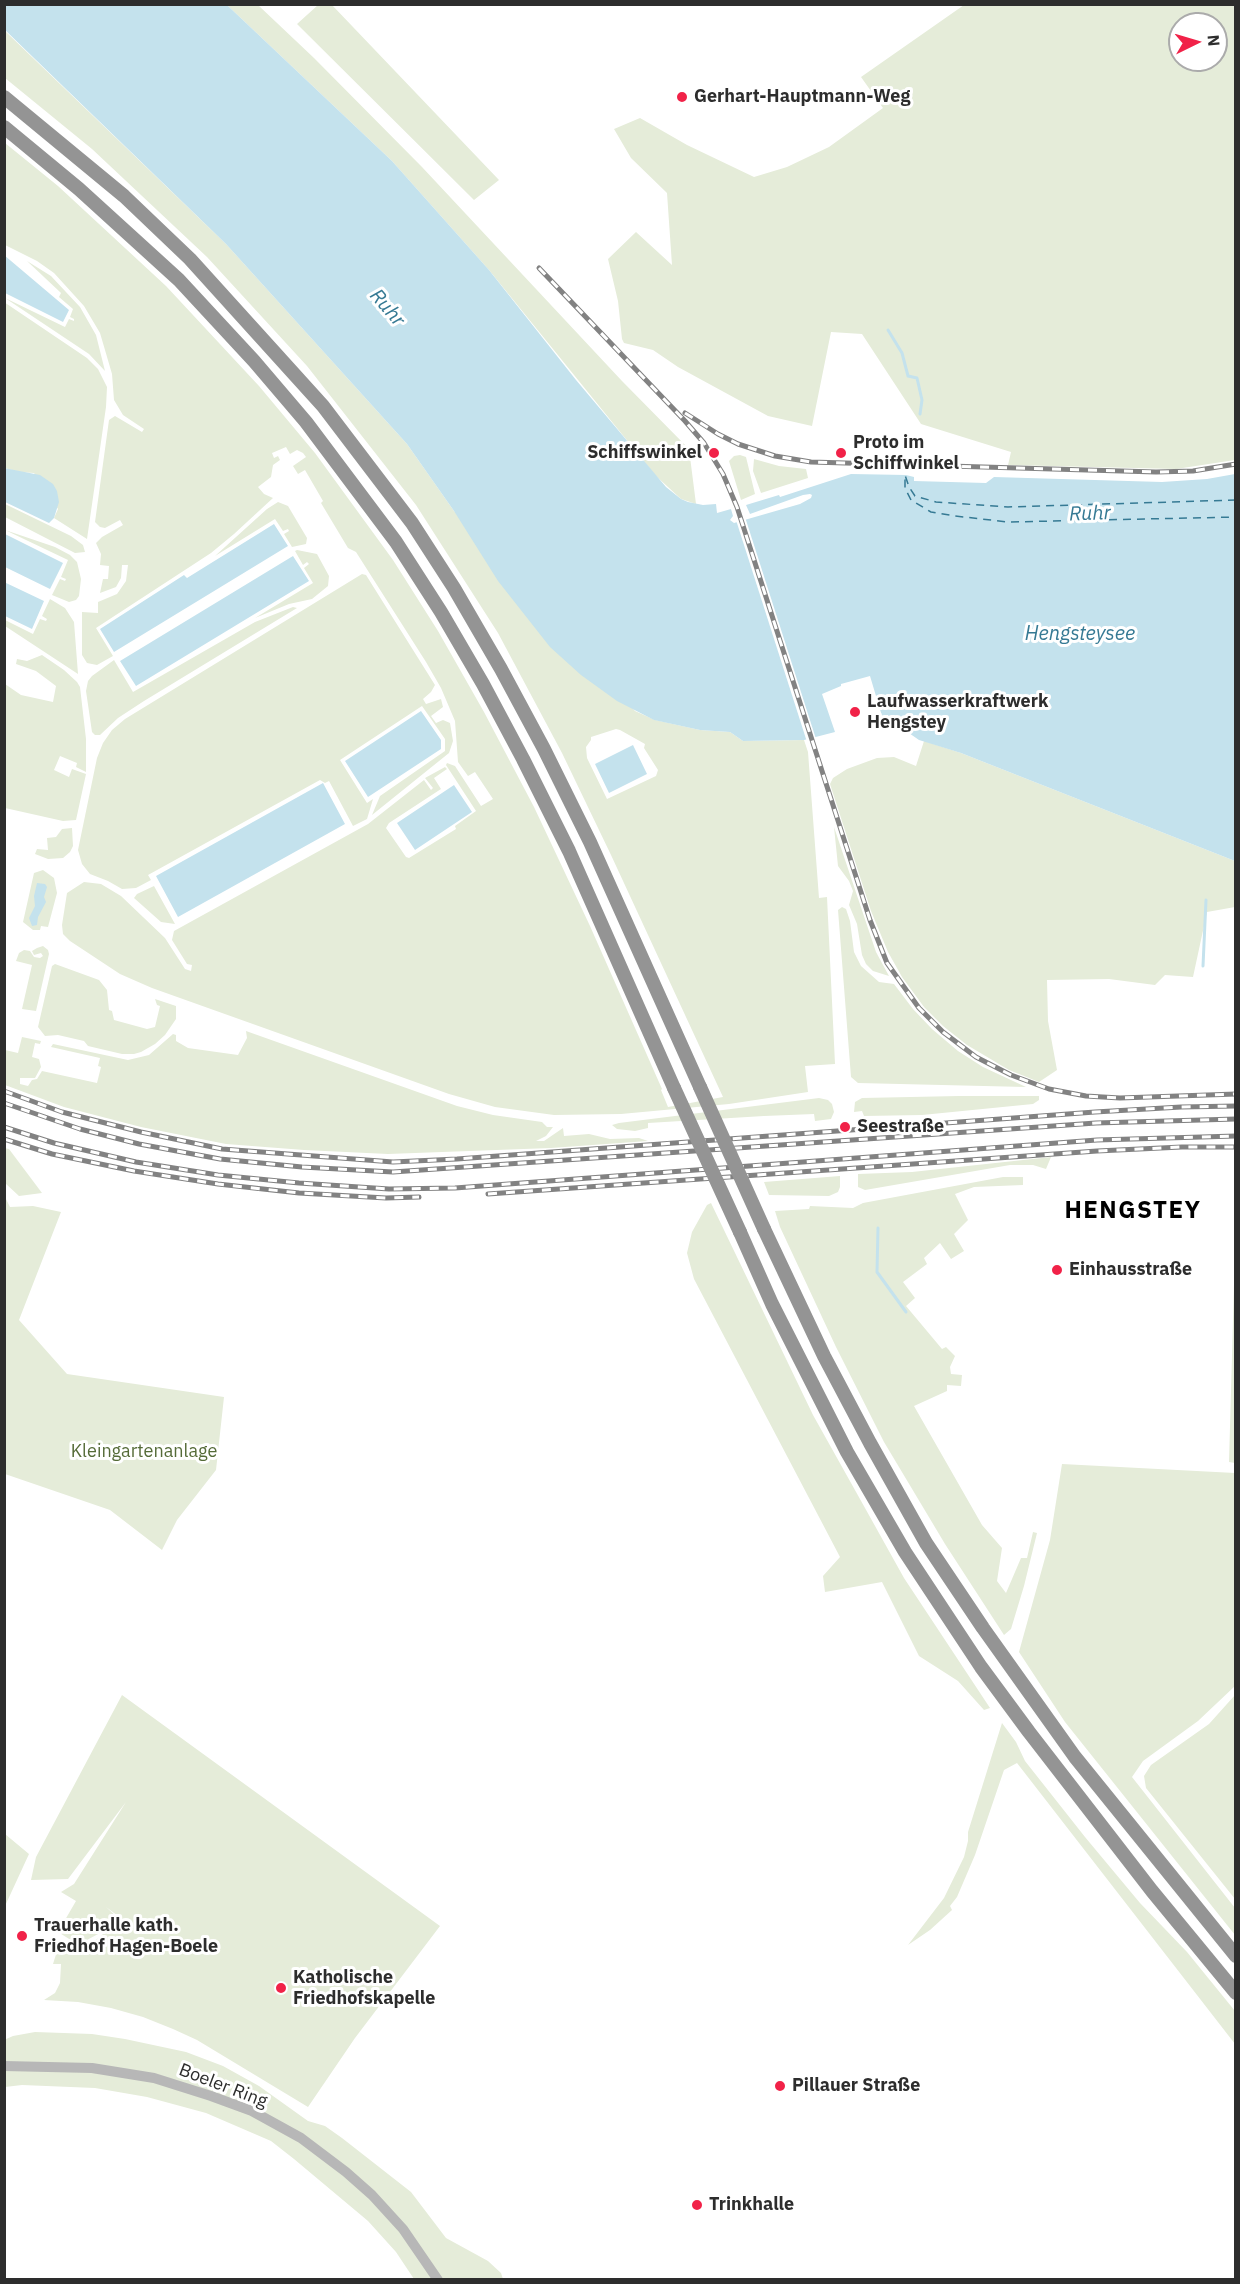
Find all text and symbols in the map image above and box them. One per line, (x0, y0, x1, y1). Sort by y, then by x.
north arrow (1168, 12, 1228, 72)
text: N (1203, 34, 1224, 47)
place label: Gerhart-Hauptmann-Weg (694, 86, 910, 108)
marker: Gerhart-Hauptmann-Weg (675, 90, 689, 104)
water label: Ruhr (364, 284, 410, 332)
place label: Proto im Schiffwinkel (853, 432, 959, 474)
place label: Schiffswinkel (587, 442, 702, 464)
marker: Schiffswinkel (707, 446, 721, 460)
marker: Proto im Schiffwinkel (834, 446, 848, 460)
water label: Ruhr (1069, 501, 1111, 527)
water label: Hengsteysee (1025, 622, 1135, 646)
place label: Laufwasserkraftwerk Hengstey (867, 691, 1048, 734)
marker: Laufwasserkraftwerk Hengstey (848, 705, 862, 719)
place label: Seestraße (857, 1116, 944, 1138)
marker: Seestraße (838, 1120, 852, 1134)
district label: HENGSTEY (1064, 1197, 1202, 1225)
place label: Einhausstraße (1069, 1259, 1192, 1281)
marker: Einhausstraße (1050, 1263, 1064, 1277)
park label: Kleingartenanlage (71, 1441, 217, 1463)
place label: Trauerhalle kath. Friedhof Hagen-Boele (34, 1915, 218, 1958)
marker: Trauerhalle kath. Friedhof Hagen-Boele (15, 1929, 29, 1943)
place label: Katholische Friedhofskapelle (293, 1967, 435, 2010)
marker: Katholische Friedhofskapelle (274, 1981, 288, 1995)
street label: Boeler Ring (176, 2059, 270, 2113)
place label: Pillauer Straße (792, 2075, 920, 2097)
marker: Pillauer Straße (773, 2079, 787, 2093)
place label: Trinkhalle (709, 2194, 794, 2216)
marker: Trinkhalle (690, 2198, 704, 2212)

